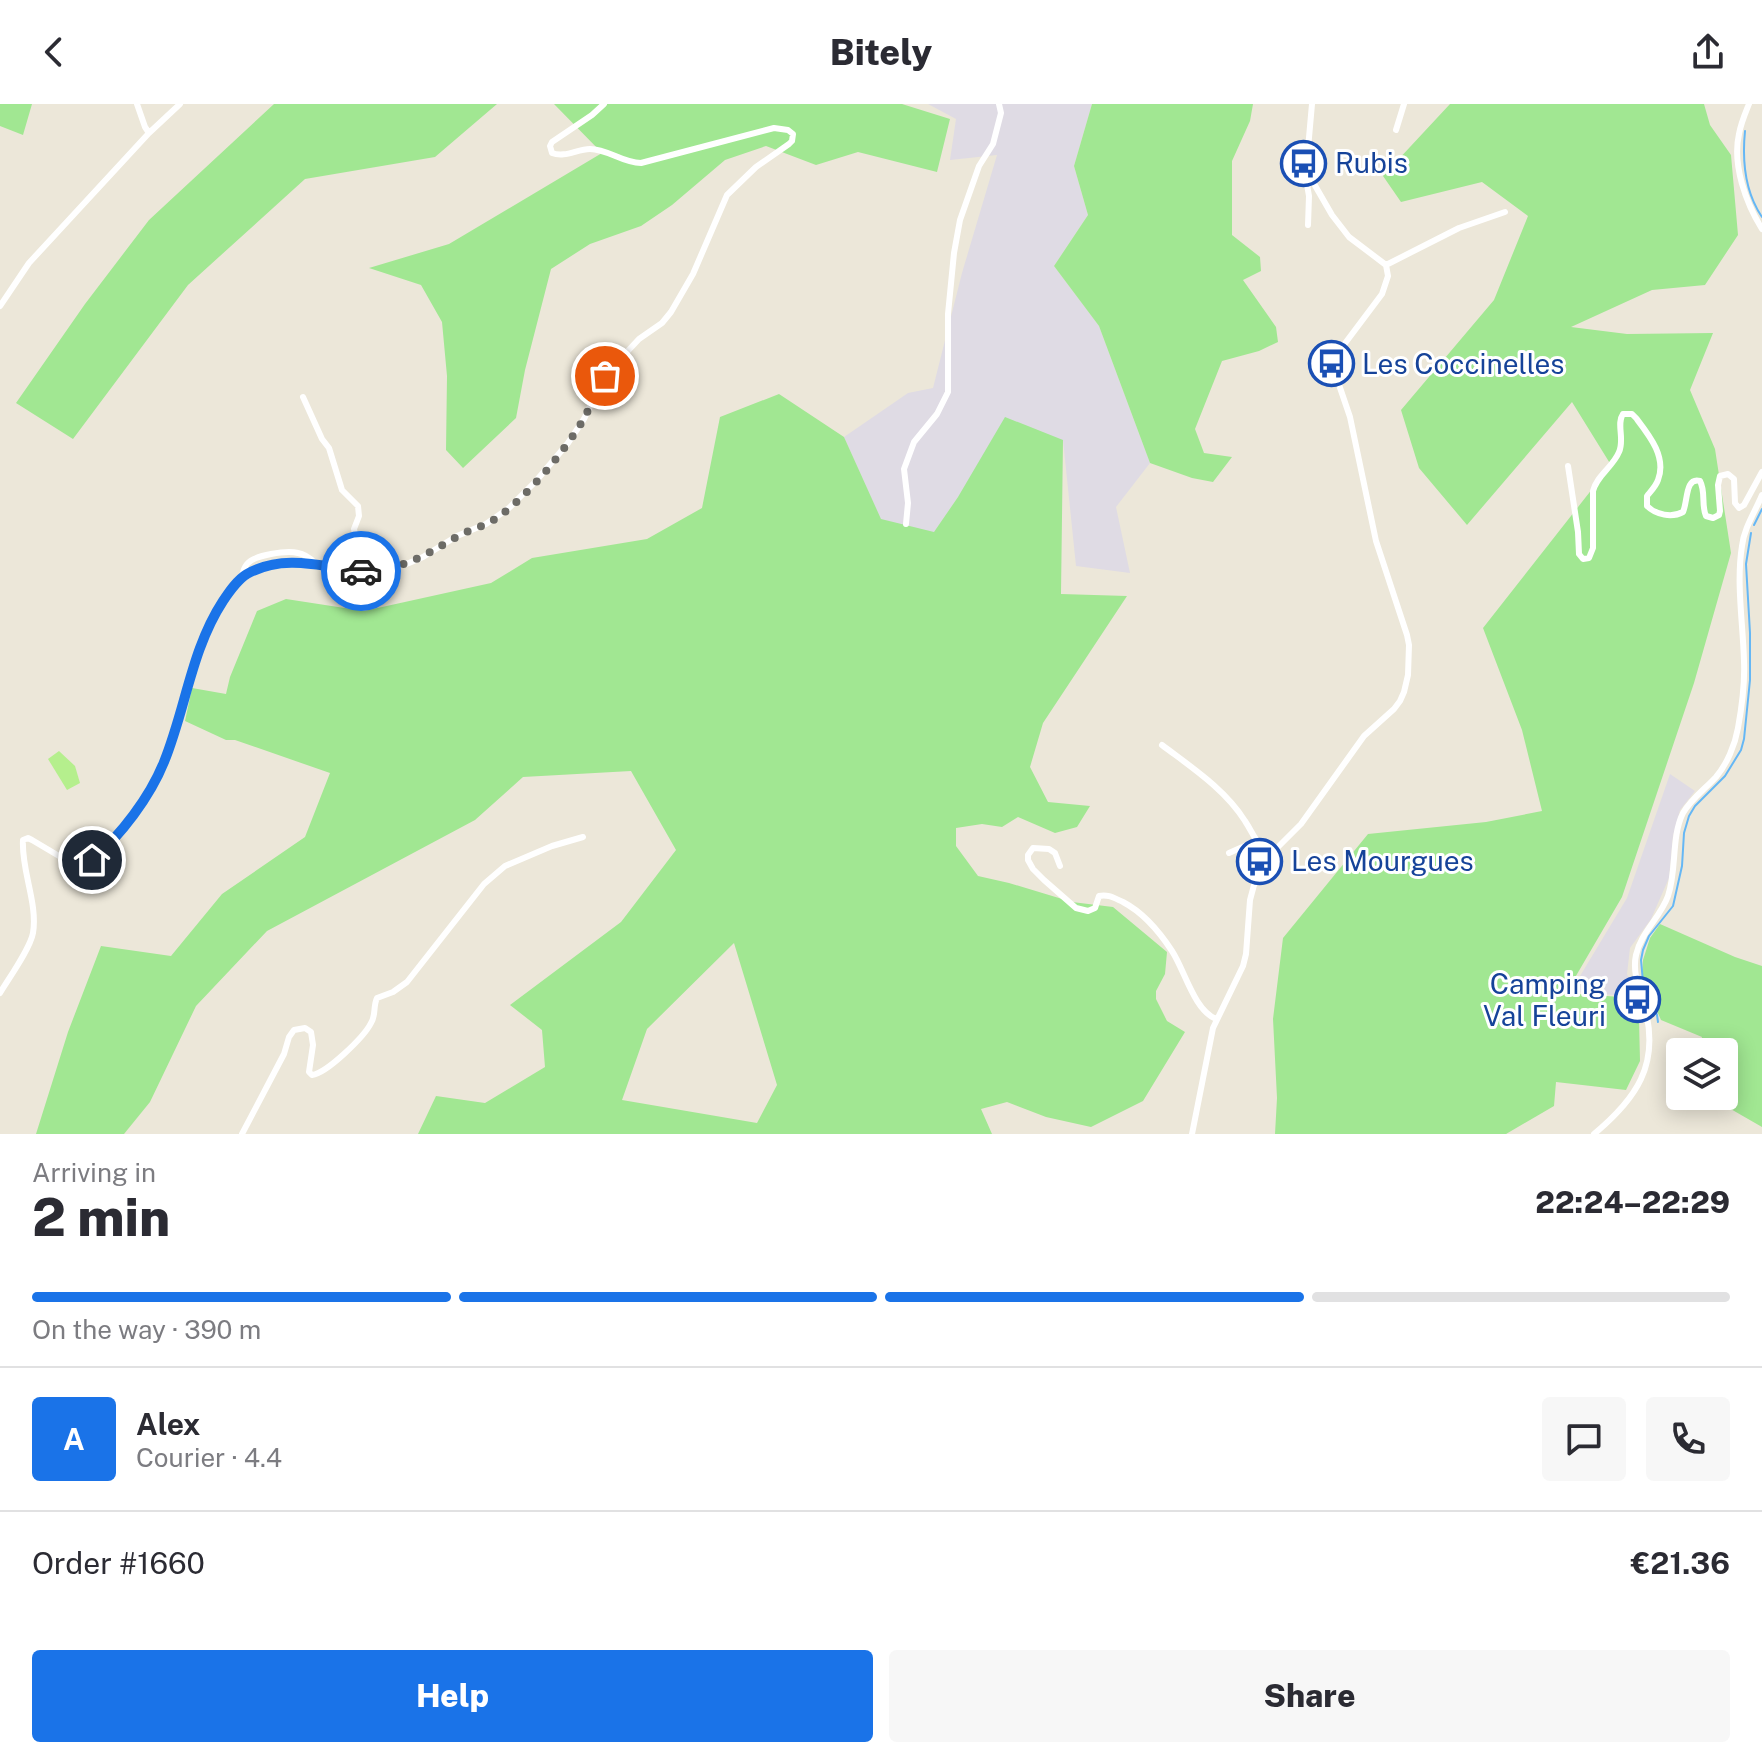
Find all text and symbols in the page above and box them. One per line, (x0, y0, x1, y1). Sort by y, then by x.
icon: back (32, 30, 76, 74)
icon: share (1686, 30, 1730, 74)
text: Bitely (830, 31, 932, 73)
bus stop icon: Rubis (1280, 139, 1328, 187)
place label: Rubis (1335, 146, 1408, 179)
bus stop icon: Les Coccinelles (1307, 340, 1355, 388)
pin (571, 342, 639, 410)
place label: Les Coccinelles (1362, 347, 1564, 380)
icon: bag (583, 354, 627, 398)
courier (321, 531, 401, 611)
icon: car (339, 549, 383, 593)
pin (58, 826, 126, 894)
bus stop icon: Les Mourgues (1236, 837, 1284, 885)
icon: home (70, 838, 114, 882)
place label: Les Mourgues (1291, 844, 1474, 877)
place label: Camping Val Fleuri (1483, 967, 1606, 1032)
bus stop icon: Camping Val Fleuri (1613, 976, 1661, 1024)
map controls (1666, 1038, 1738, 1110)
button: layers (1666, 1038, 1738, 1110)
text: Arriving in (32, 1157, 156, 1188)
text: 22:24–22:29 (1535, 1184, 1730, 1220)
text: 2 min (32, 1187, 170, 1248)
text: On the way · 390 m (32, 1314, 261, 1345)
button: chat (1542, 1397, 1626, 1481)
button: phone (1646, 1397, 1730, 1481)
text: Alex (136, 1406, 200, 1442)
text: A (63, 1421, 85, 1457)
text: Courier · 4.4 (136, 1442, 282, 1473)
text: Order #1660 (32, 1545, 205, 1581)
text: €21.36 (1631, 1545, 1730, 1581)
button: Help (32, 1650, 873, 1742)
button: Share (889, 1650, 1730, 1742)

